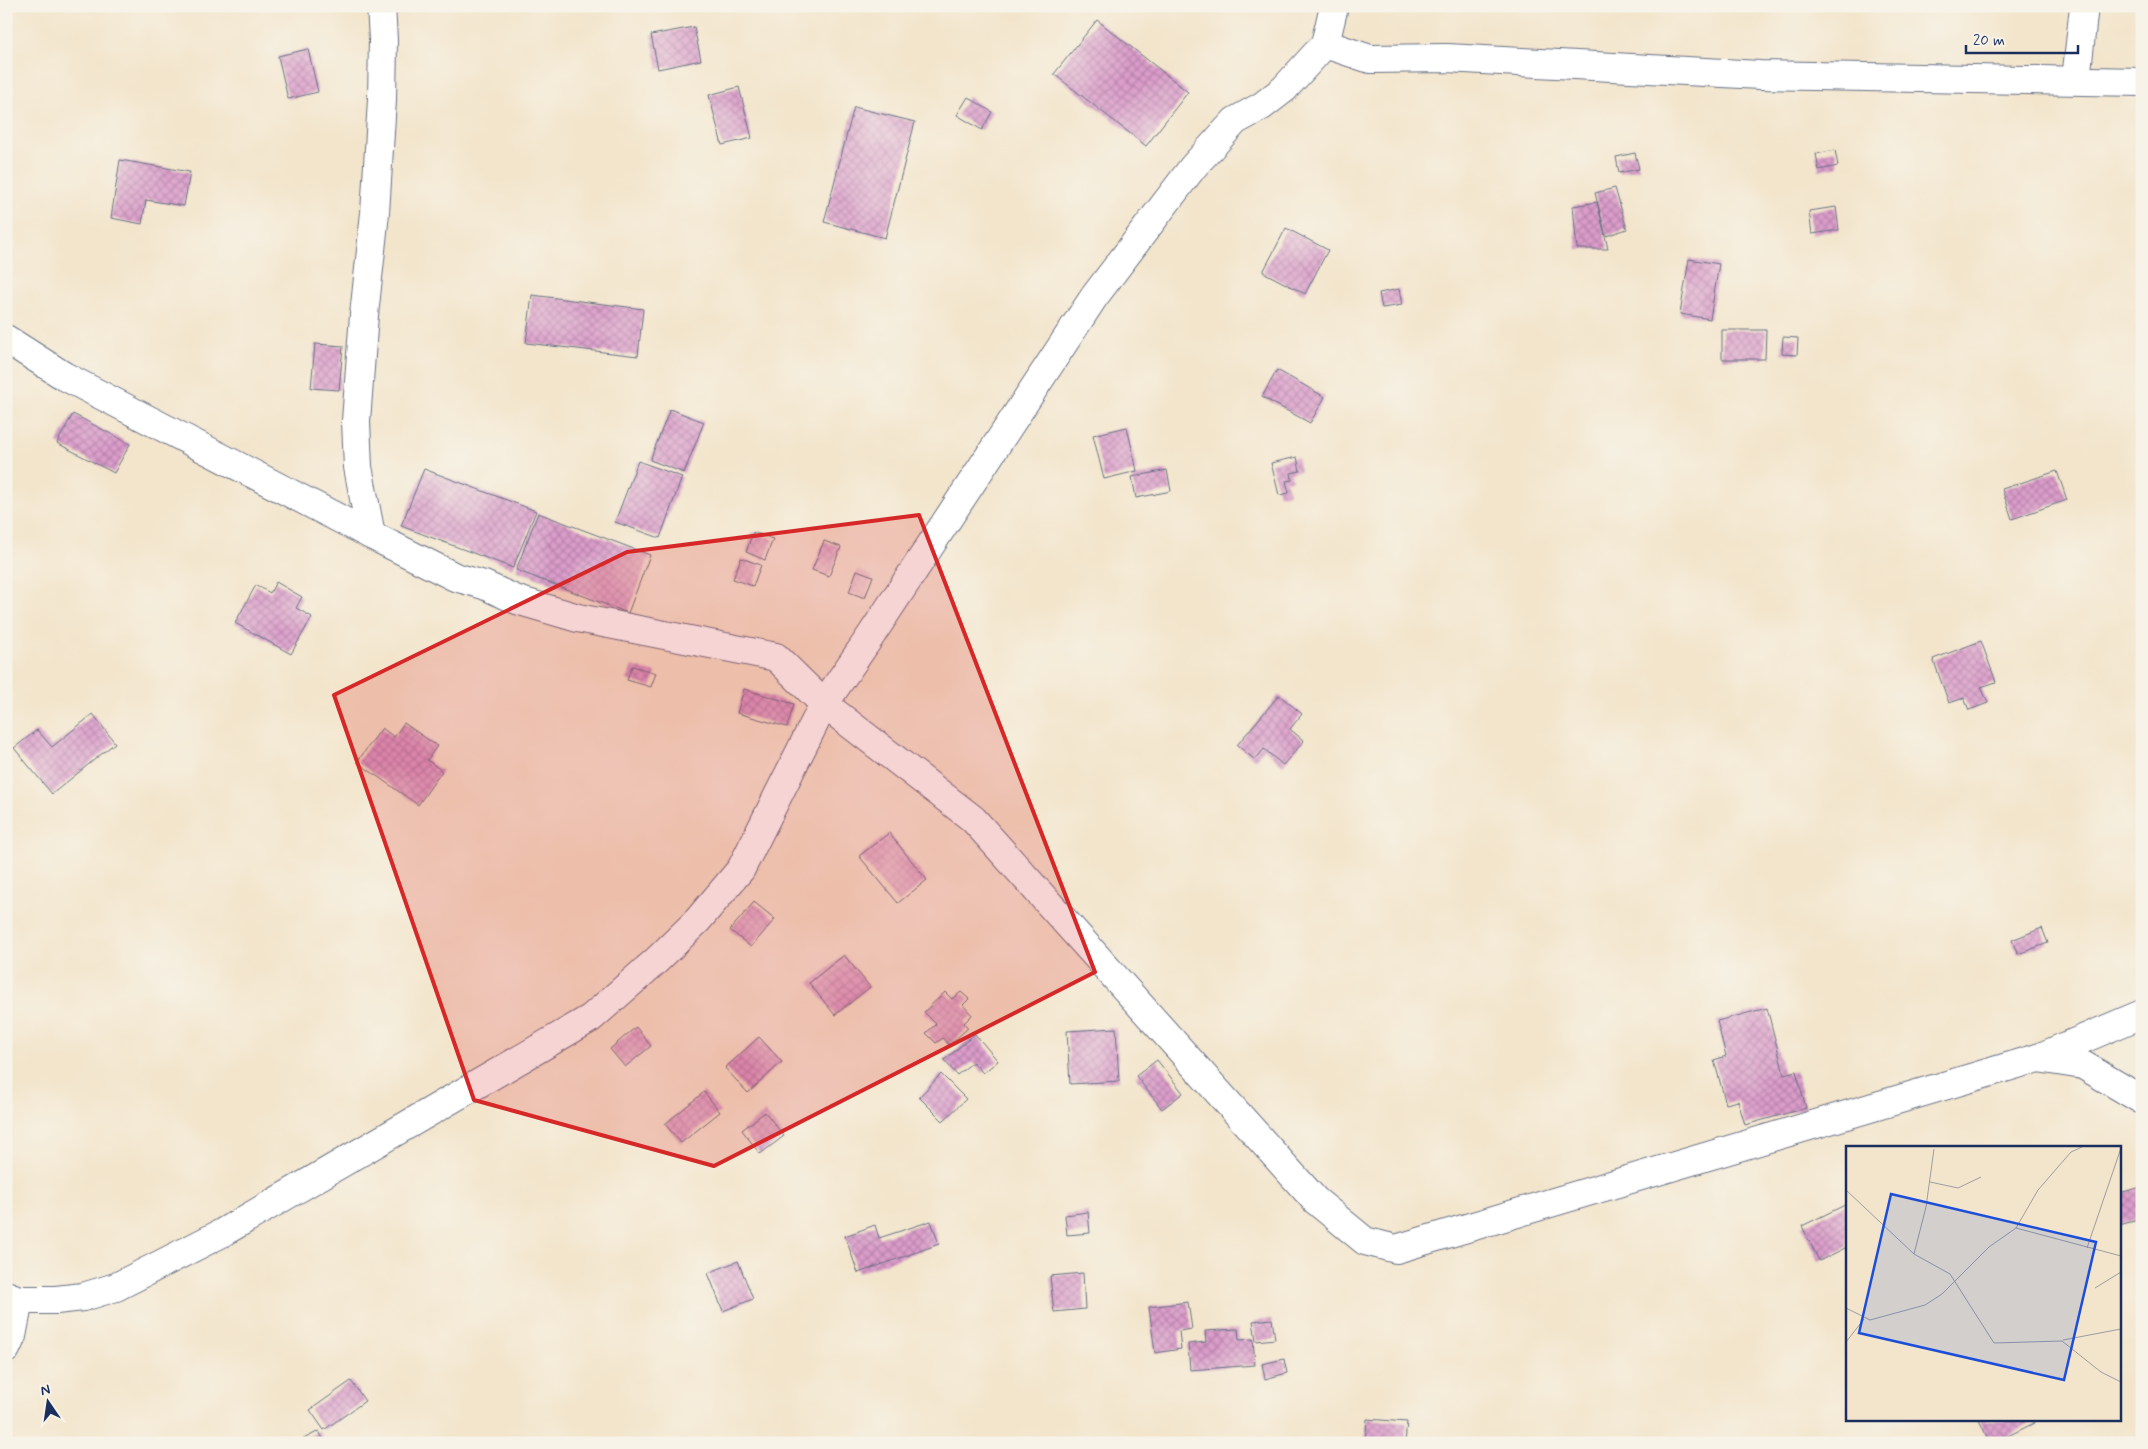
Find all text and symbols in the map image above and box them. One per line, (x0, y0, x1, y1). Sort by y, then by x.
scale bar (1966, 22, 2078, 54)
text: 20 m (1973, 31, 2005, 51)
inset map (1846, 1146, 2120, 1422)
north arrow (22, 1376, 72, 1426)
text: N (39, 1380, 52, 1400)

